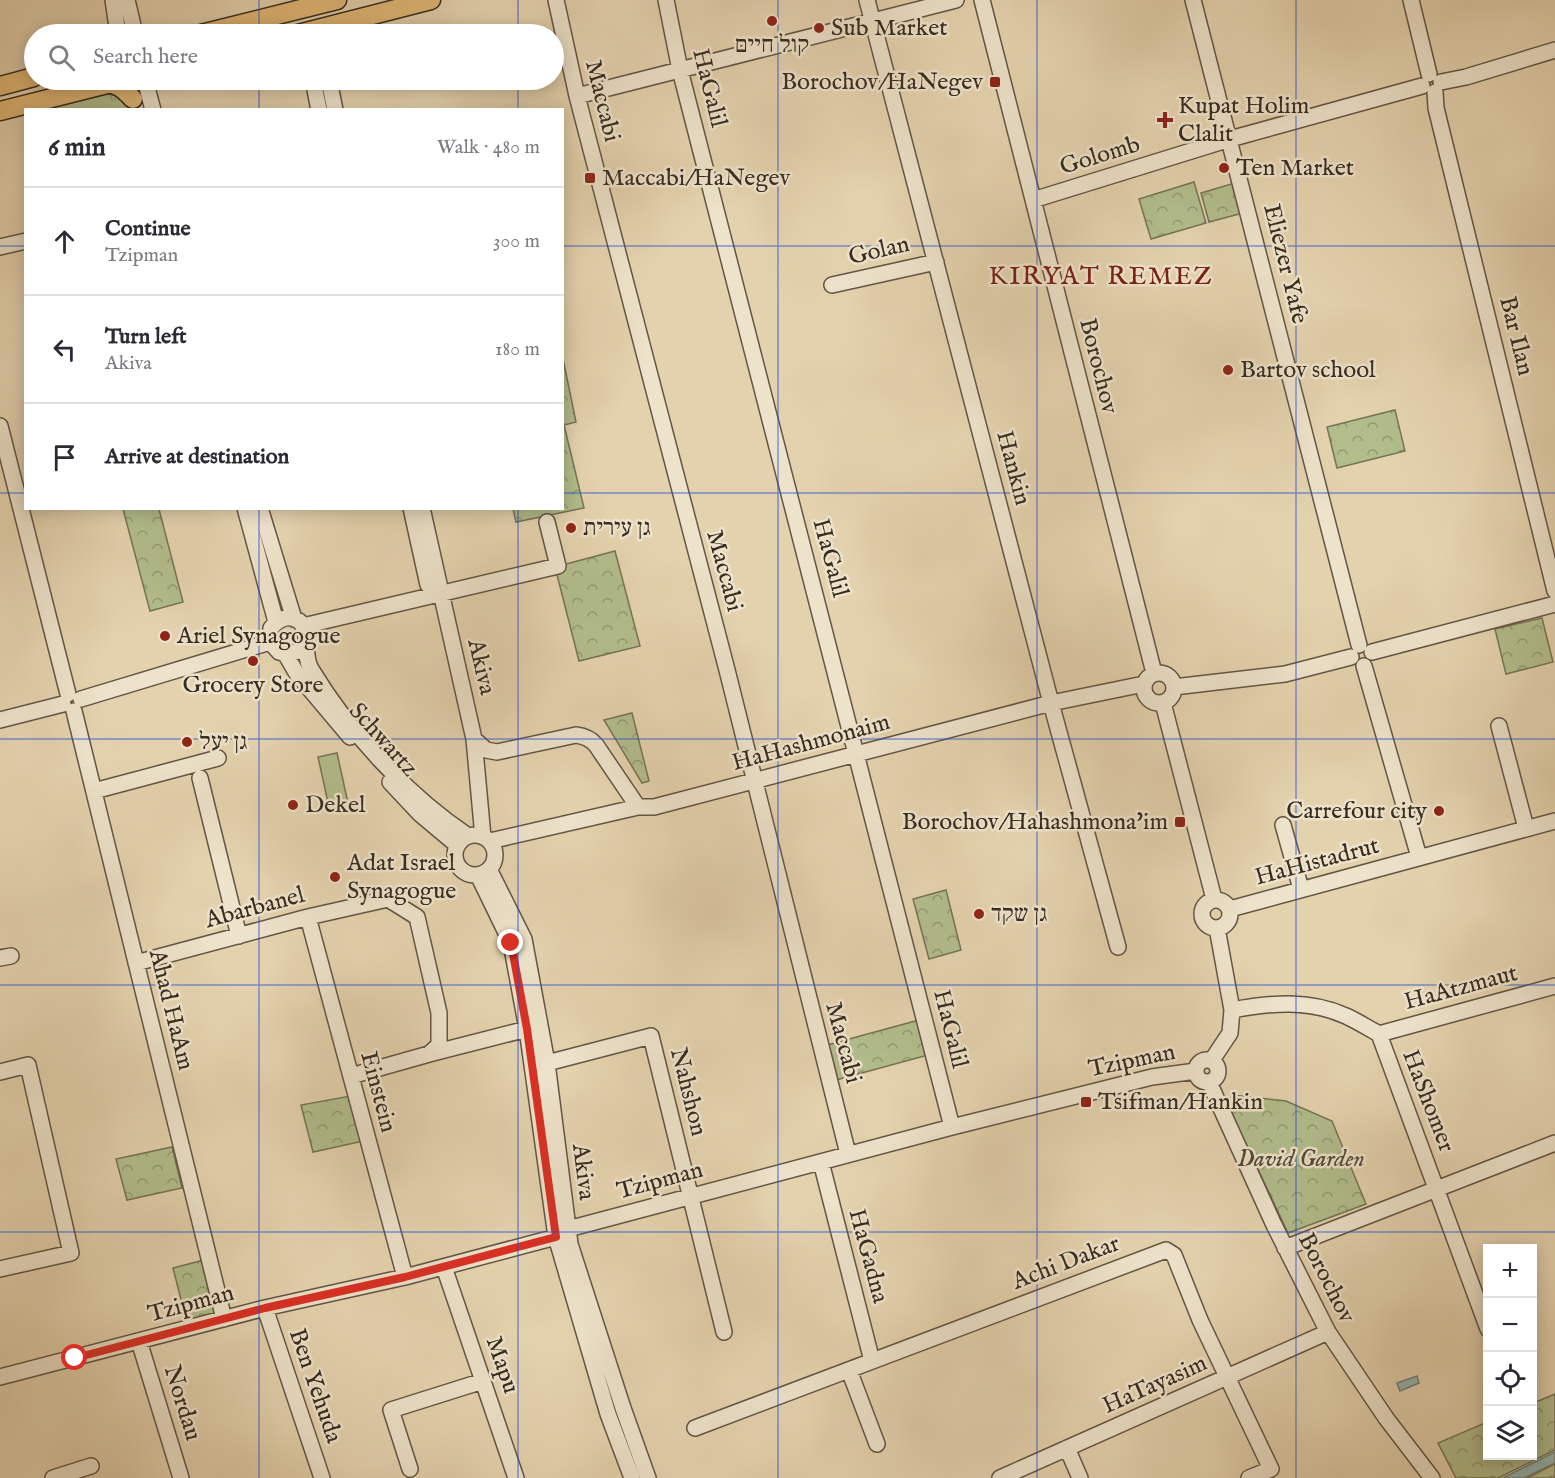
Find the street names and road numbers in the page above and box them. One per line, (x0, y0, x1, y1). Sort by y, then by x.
street label: HaGalil (684, 45, 734, 131)
street label: Maccabi (577, 57, 627, 145)
street label: Golomb (1056, 129, 1144, 183)
street label: Eliezer Yafe (1255, 201, 1315, 327)
street label: Golan (845, 229, 913, 273)
street label: Bar Ilan (1491, 293, 1541, 379)
street label: Borochov (1071, 315, 1125, 417)
street label: Hankin (988, 427, 1038, 509)
street label: HaGalil (805, 515, 855, 601)
street label: Maccabi (698, 527, 750, 615)
street label: Akiva (459, 635, 503, 699)
street label: Schwartz (342, 696, 424, 784)
street label: HaHashmonaim (728, 707, 894, 779)
street label: HaHistadrut (1251, 831, 1383, 893)
street label: Abarbanel (201, 880, 309, 936)
street label: Ahad HaAm (141, 946, 201, 1073)
street label: HaAtzmaut (1401, 958, 1521, 1018)
street label: HaGalil (925, 986, 975, 1072)
street label: Maccabi (817, 999, 869, 1087)
street label: Tzipman (1086, 1037, 1178, 1085)
street label: Nahshon (662, 1045, 714, 1140)
street label: HaShomer (1394, 1045, 1462, 1157)
street label: Einstein (352, 1048, 404, 1136)
street label: Akiva (564, 1141, 602, 1202)
street label: Tzipman (614, 1155, 707, 1207)
street label: HaGadna (841, 1205, 896, 1307)
street label: Achi Dakar (1007, 1228, 1124, 1298)
street label: Borochov (1290, 1228, 1362, 1328)
street label: Tzipman (145, 1278, 238, 1330)
street label: Ben Yehuda (281, 1325, 349, 1448)
street label: Mapu (478, 1332, 526, 1398)
street label: HaTayasim (1098, 1348, 1212, 1422)
street label: Nordau (156, 1361, 208, 1445)

